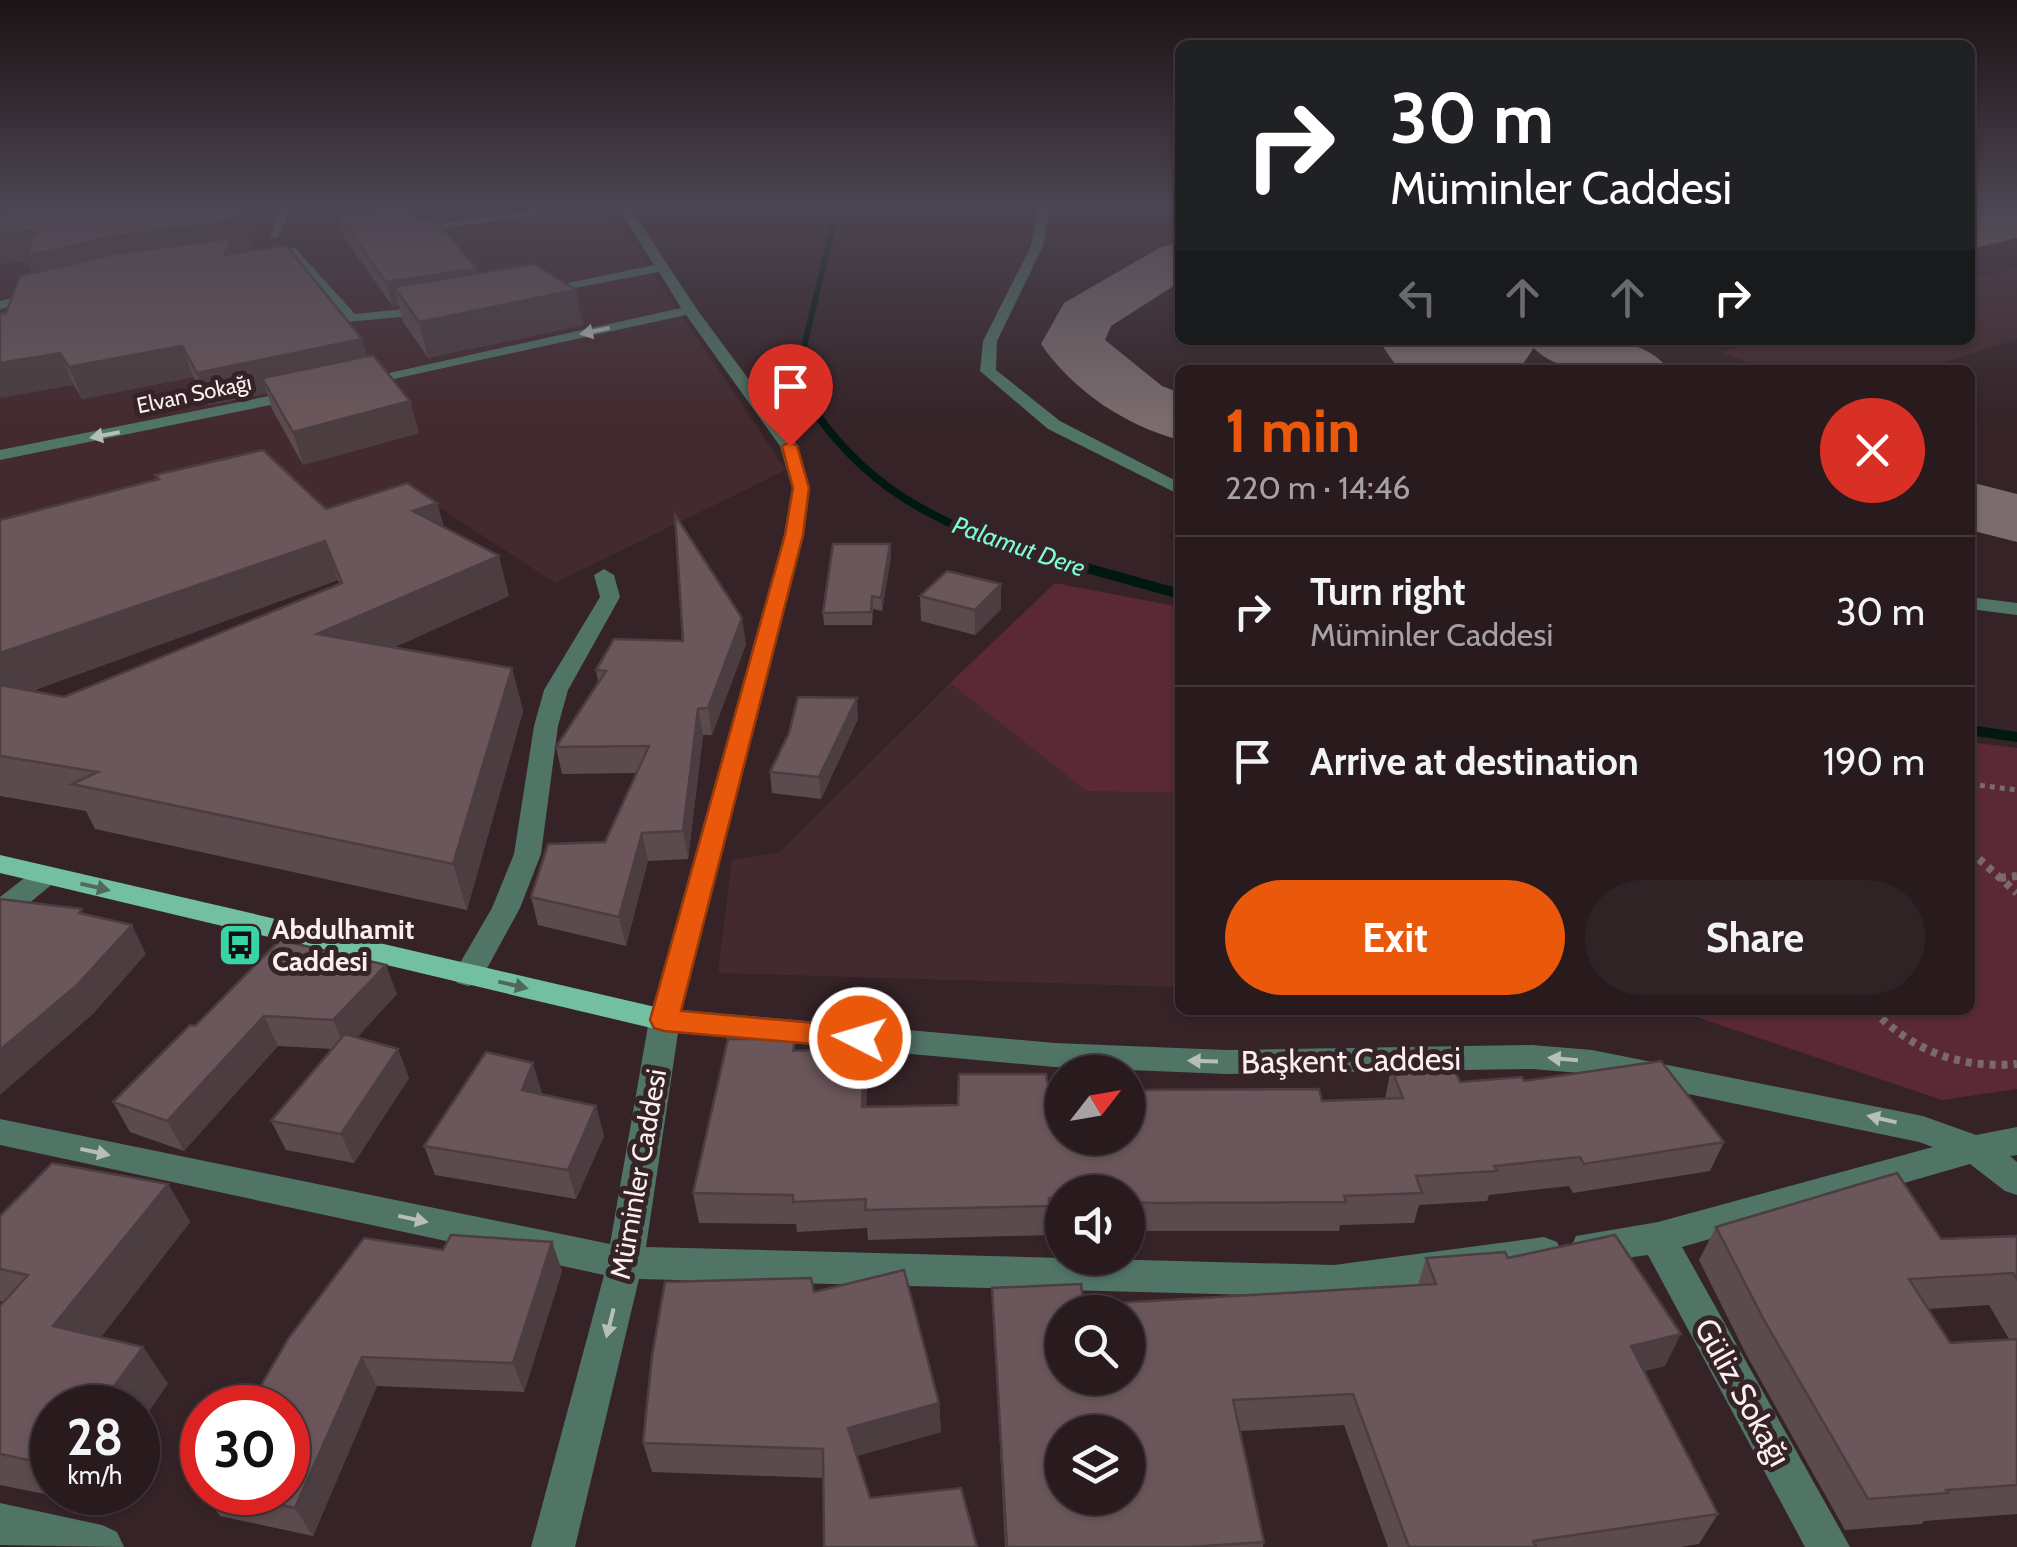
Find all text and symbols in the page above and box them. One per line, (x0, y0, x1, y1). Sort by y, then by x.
text: 30 m (1390, 75, 1554, 161)
icon: right (1225, 80, 1355, 210)
text: Müminler Caddesi (1390, 161, 1732, 215)
icon: left (1390, 270, 1445, 325)
icon: ahead (1495, 270, 1550, 325)
icon: ahead (1600, 270, 1655, 325)
icon: right (1705, 270, 1760, 325)
one-way arrow (579, 324, 610, 339)
pin (748, 344, 833, 447)
icon: arrive (763, 359, 818, 414)
street label: Elvan Sokağı (134, 369, 254, 419)
text: 1 min (1225, 394, 1360, 467)
button: close (1820, 398, 1925, 503)
one-way arrow (89, 428, 121, 443)
text: 220 m · 14:46 (1225, 468, 1410, 507)
water label: Palamut Dere (949, 509, 1089, 583)
text: Turn right (1310, 568, 1466, 615)
icon: right (1225, 584, 1280, 639)
text: 30 m (1836, 588, 1925, 635)
text: Müminler Caddesi (1310, 615, 1553, 654)
icon: arrive (1225, 734, 1280, 789)
text: Arrive at destination (1310, 738, 1639, 785)
text: 190 m (1823, 738, 1925, 785)
one-way arrow (80, 880, 111, 895)
button: Exit (1225, 880, 1565, 995)
button: Share (1585, 880, 1925, 995)
place label: Abdulhamit Caddesi (272, 912, 414, 978)
bus stop icon: Abdulhamit Caddesi (217, 922, 263, 968)
one-way arrow (498, 978, 529, 993)
position arrow (808, 986, 912, 1090)
street label: Başkent Caddesi (1240, 1039, 1462, 1081)
one-way arrow (1547, 1051, 1578, 1067)
one-way arrow (1187, 1052, 1219, 1068)
north arrow (1045, 1055, 1145, 1155)
map controls (1045, 1055, 1145, 1515)
street label: Müminler Caddesi (603, 1066, 673, 1282)
one-way arrow (1866, 1111, 1897, 1126)
one-way arrow (80, 1145, 111, 1161)
button: sound (1045, 1175, 1145, 1275)
one-way arrow (398, 1212, 429, 1228)
button: search (1045, 1295, 1145, 1395)
one-way arrow (601, 1308, 617, 1339)
street label: Güliz Sokağı (1686, 1311, 1800, 1473)
speed limit sign: 30 (180, 1385, 310, 1515)
text: 28 (67, 1407, 123, 1468)
button: layers (1045, 1415, 1145, 1515)
text: km/h (68, 1460, 122, 1490)

